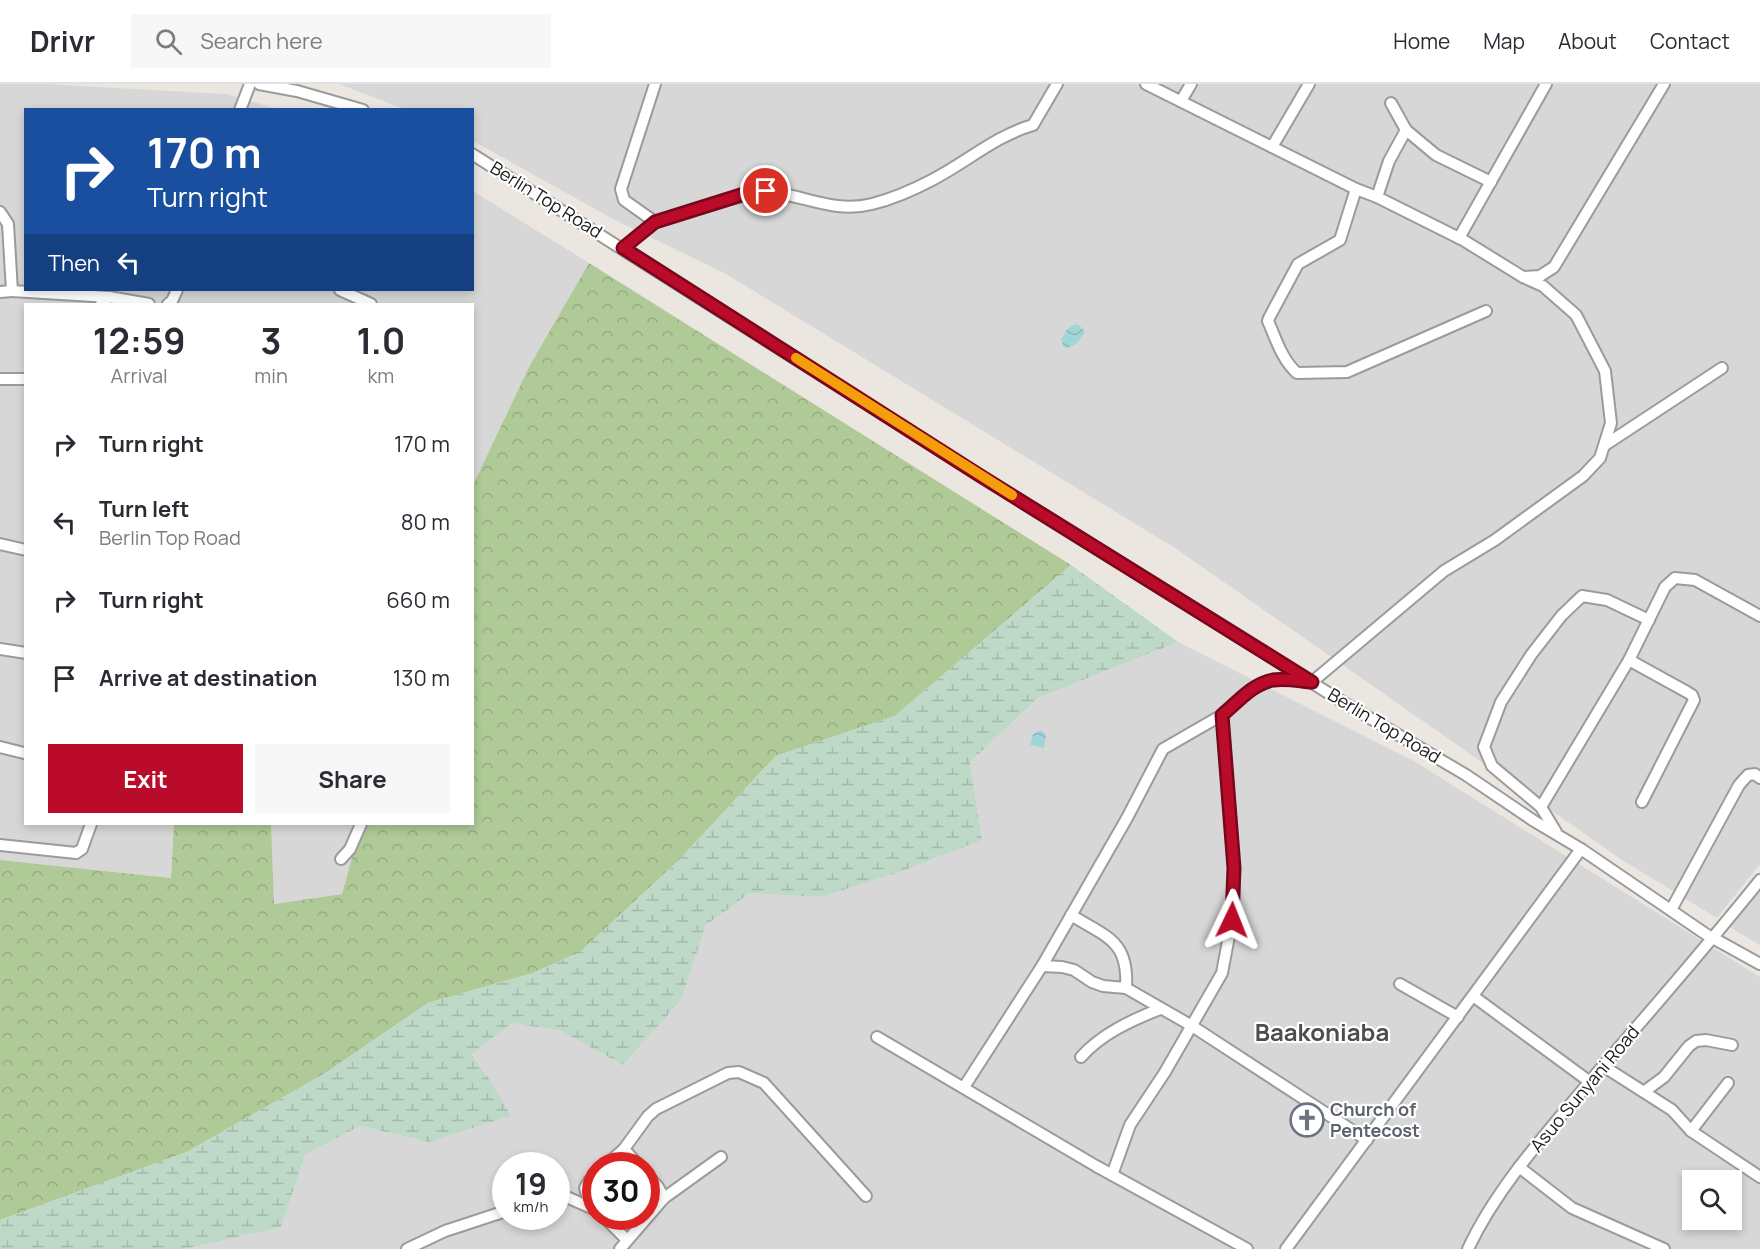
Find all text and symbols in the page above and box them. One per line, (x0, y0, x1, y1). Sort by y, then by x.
search box (131, 14, 551, 68)
text: Drivr (30, 22, 95, 60)
icon: search (152, 25, 185, 58)
text: Search here (200, 26, 323, 56)
text: Home (1393, 27, 1450, 55)
text: Map (1483, 27, 1525, 55)
text: About (1558, 27, 1617, 55)
text: Contact (1650, 27, 1730, 55)
text: 170 m (147, 123, 262, 181)
icon: right (48, 132, 126, 210)
street label: Berlin Top Road (486, 155, 607, 243)
pin (740, 165, 791, 216)
icon: arrive (749, 174, 782, 207)
text: Turn right (147, 178, 268, 215)
icon: left (112, 246, 145, 279)
text: Then (48, 248, 100, 278)
text: 12:59 (93, 316, 186, 365)
text: 3 (261, 316, 281, 365)
text: 1.0 (356, 316, 405, 365)
text: Arrival (111, 362, 168, 389)
text: min (254, 362, 288, 389)
text: km (367, 362, 394, 389)
icon: right (48, 428, 81, 461)
text: Turn right (99, 429, 204, 459)
text: 170 m (394, 429, 450, 459)
text: Turn left (99, 494, 189, 524)
icon: left (48, 506, 81, 539)
text: 80 m (401, 507, 450, 537)
text: Berlin Top Road (99, 524, 241, 551)
icon: right (48, 584, 81, 617)
text: Turn right (99, 585, 204, 615)
text: 660 m (386, 585, 450, 615)
icon: arrive (48, 662, 81, 695)
text: Arrive at destination (99, 663, 317, 693)
text: 130 m (393, 663, 450, 693)
street label: Berlin Top Road (1324, 682, 1445, 768)
button: Exit (48, 744, 243, 813)
button: Share (255, 744, 450, 813)
position arrow (1200, 888, 1264, 952)
district label: Baakoniaba (1255, 1015, 1389, 1048)
street label: Asuo Sunyani Road (1524, 1020, 1644, 1157)
place label: Church of Pentecost (1330, 1097, 1420, 1142)
church icon: Church of Pentecost (1289, 1102, 1325, 1138)
speed limit sign: 30 (582, 1152, 660, 1230)
text: 19 (515, 1163, 547, 1204)
map controls (1682, 1170, 1742, 1230)
button: search (1682, 1170, 1742, 1230)
text: km/h (514, 1196, 548, 1217)

